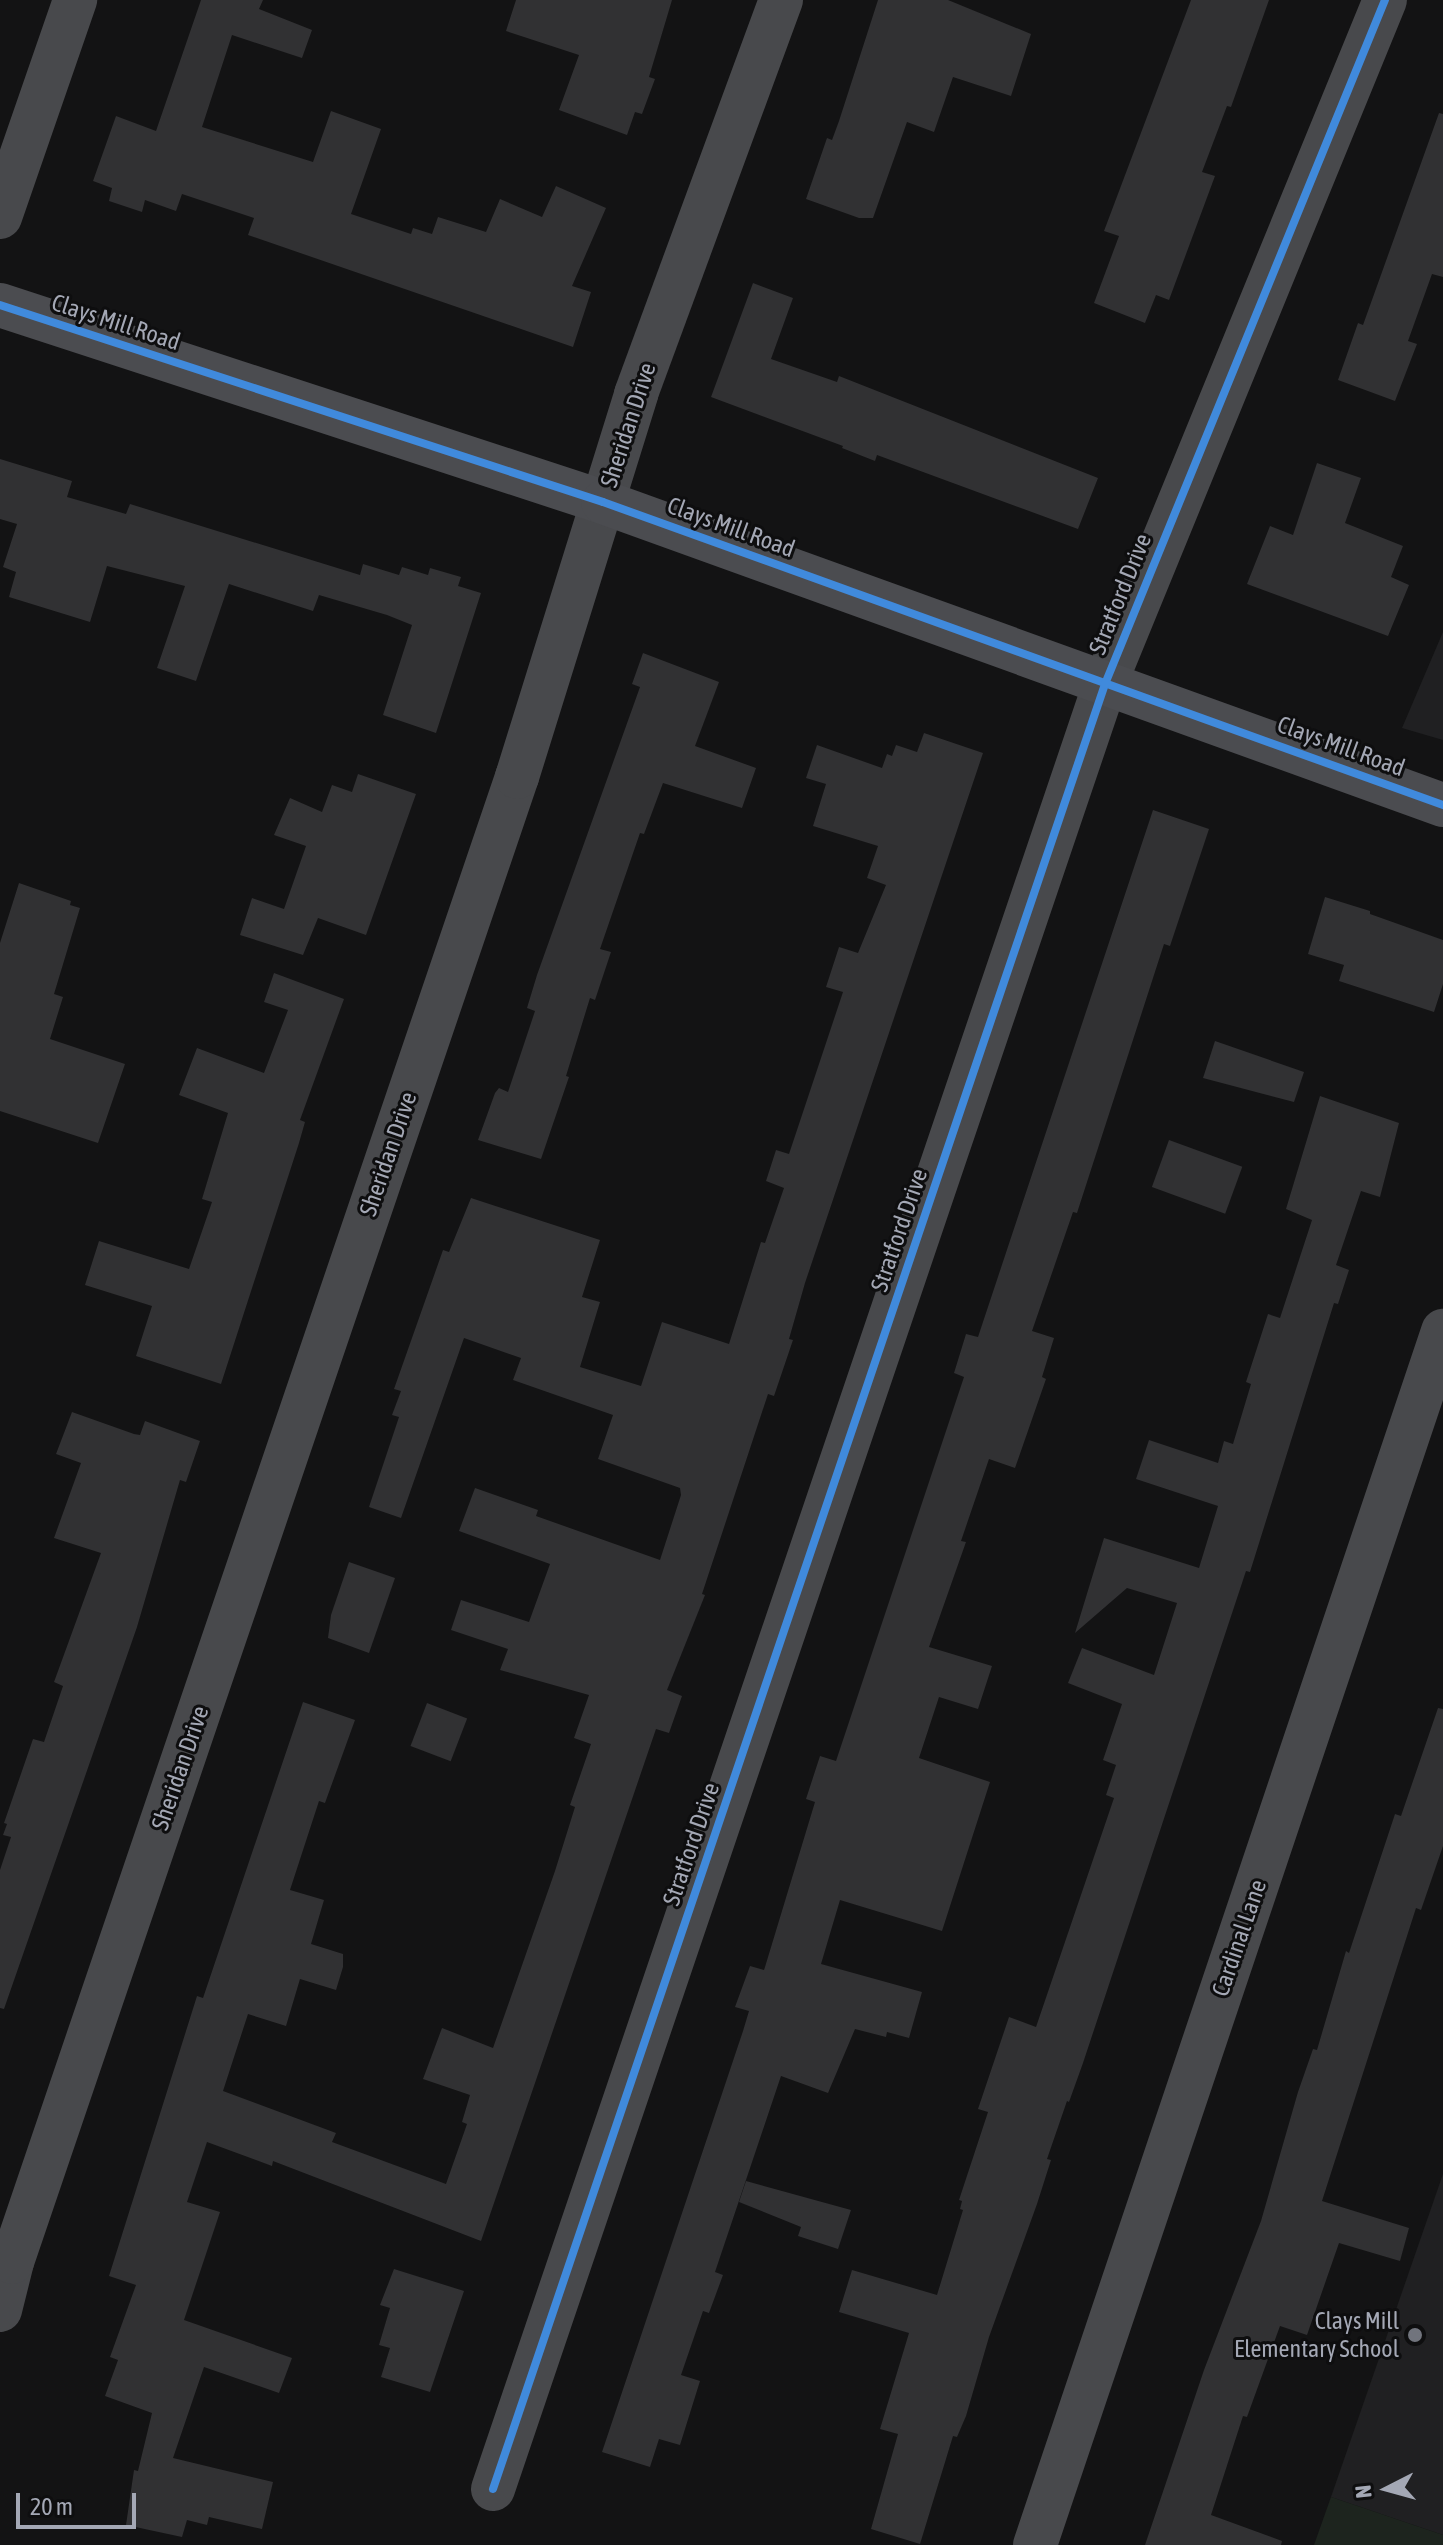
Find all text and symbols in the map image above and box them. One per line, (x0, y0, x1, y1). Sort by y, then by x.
street label: Clays Mill Road (48, 288, 184, 356)
street label: Sheridan Drive (594, 359, 662, 491)
street label: Clays Mill Road (663, 491, 799, 563)
street label: Stratford Drive (1083, 529, 1157, 659)
street label: Clays Mill Road (1273, 710, 1409, 782)
street label: Sheridan Drive (353, 1088, 423, 1220)
street label: Stratford Drive (865, 1165, 933, 1295)
street label: Sheridan Drive (145, 1702, 215, 1834)
street label: Stratford Drive (657, 1779, 725, 1909)
street label: Cardinal Lane (1206, 1876, 1272, 2000)
place label: Clays Mill Elementary School (1234, 2307, 1399, 2363)
marker: Clays Mill Elementary School (1406, 2326, 1424, 2344)
north arrow (1347, 2449, 1427, 2529)
scale bar (20, 2477, 140, 2527)
text: N (1350, 2484, 1377, 2499)
text: 20 m (30, 2493, 73, 2520)

